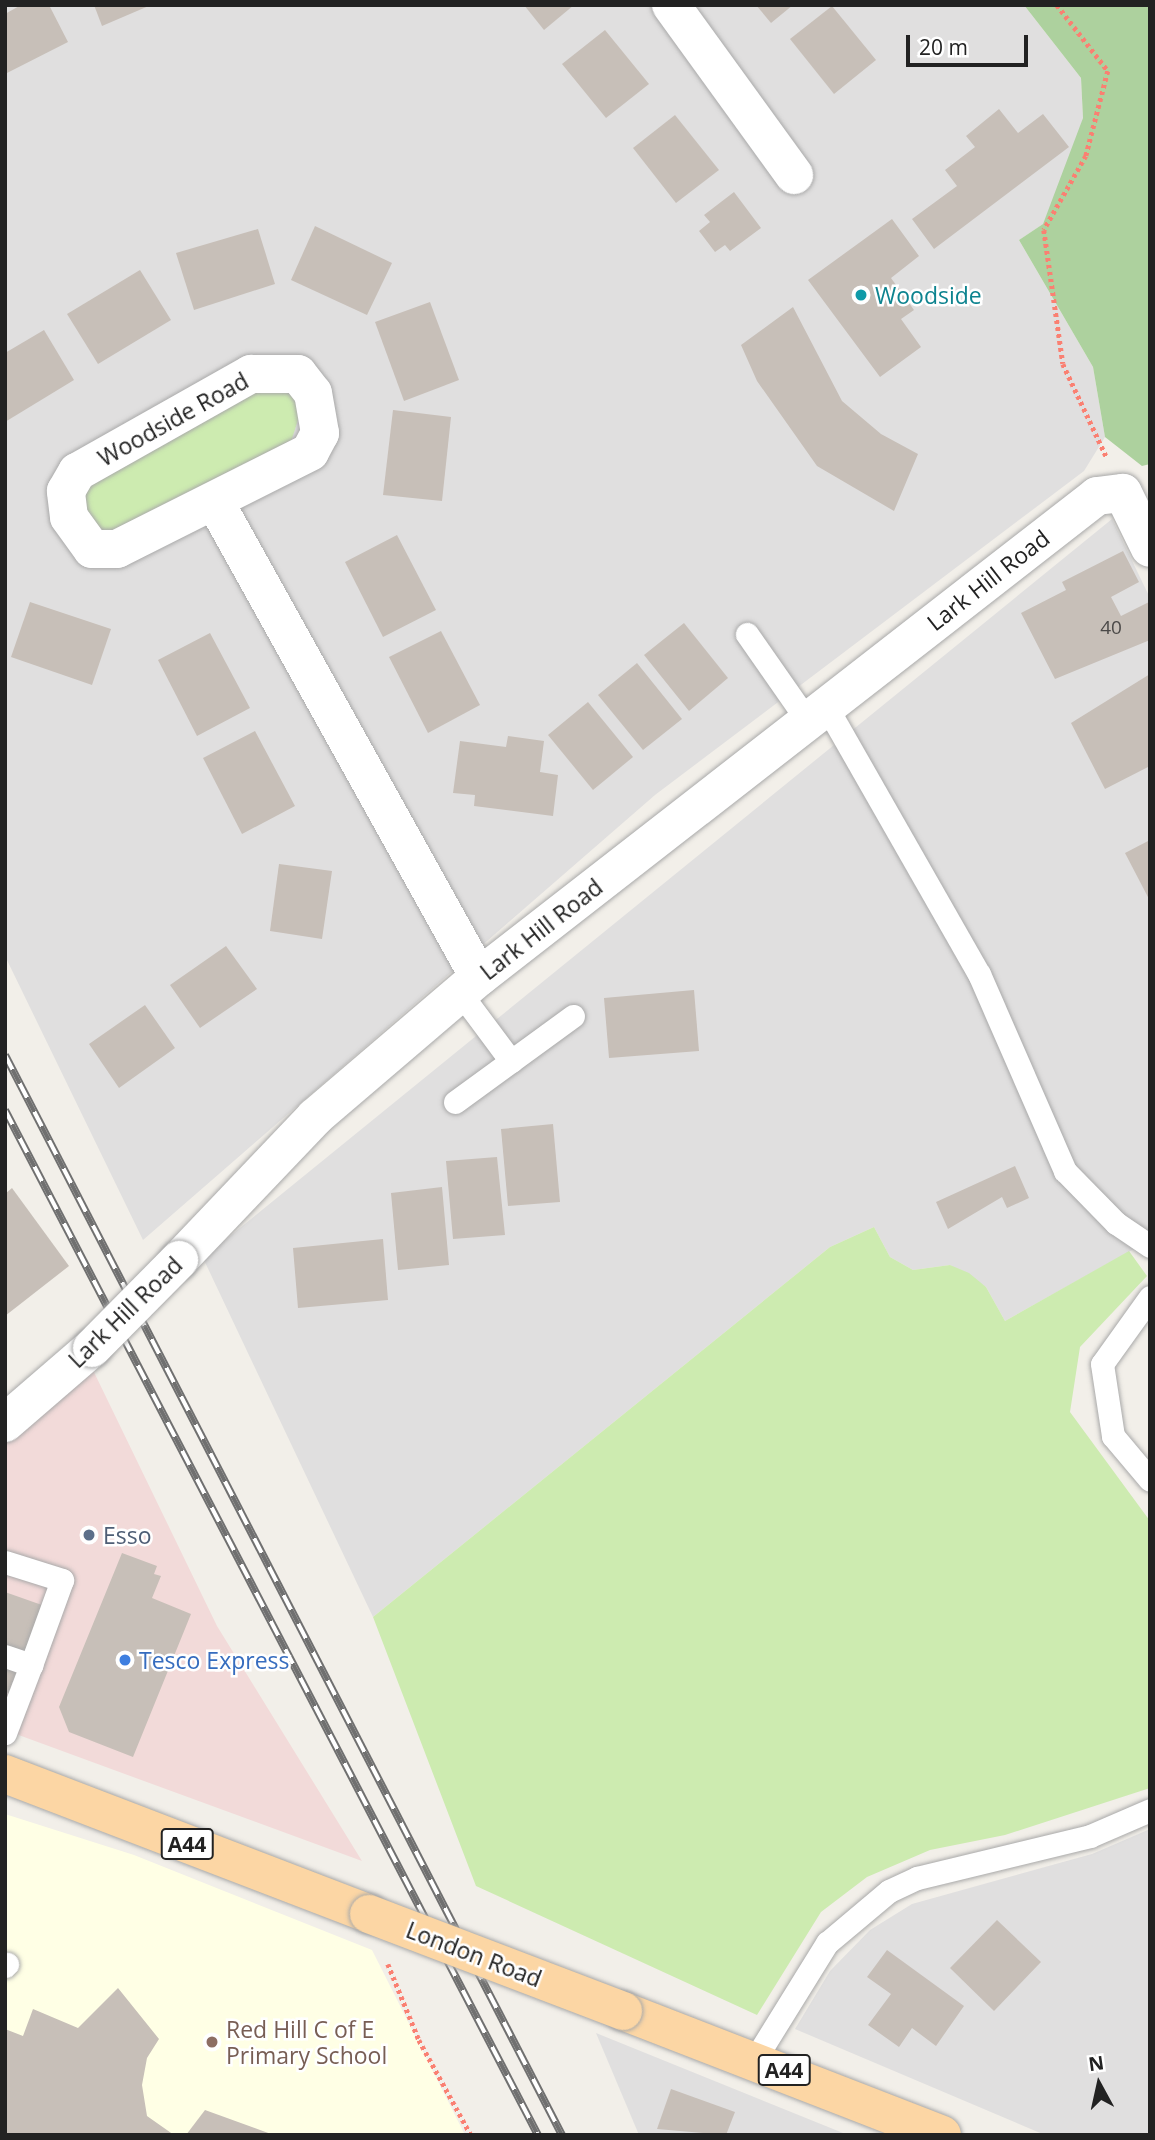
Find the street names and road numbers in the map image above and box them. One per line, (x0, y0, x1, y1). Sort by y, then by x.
street label: Woodside Road (93, 366, 253, 472)
street label: Lark Hill Road (921, 524, 1055, 636)
street label: Lark Hill Road (474, 873, 608, 985)
street label: Lark Hill Road (62, 1251, 188, 1373)
road number: A44 (159, 1826, 215, 1862)
street label: London Road (402, 1916, 546, 1992)
road number: A44 (756, 2052, 812, 2088)

